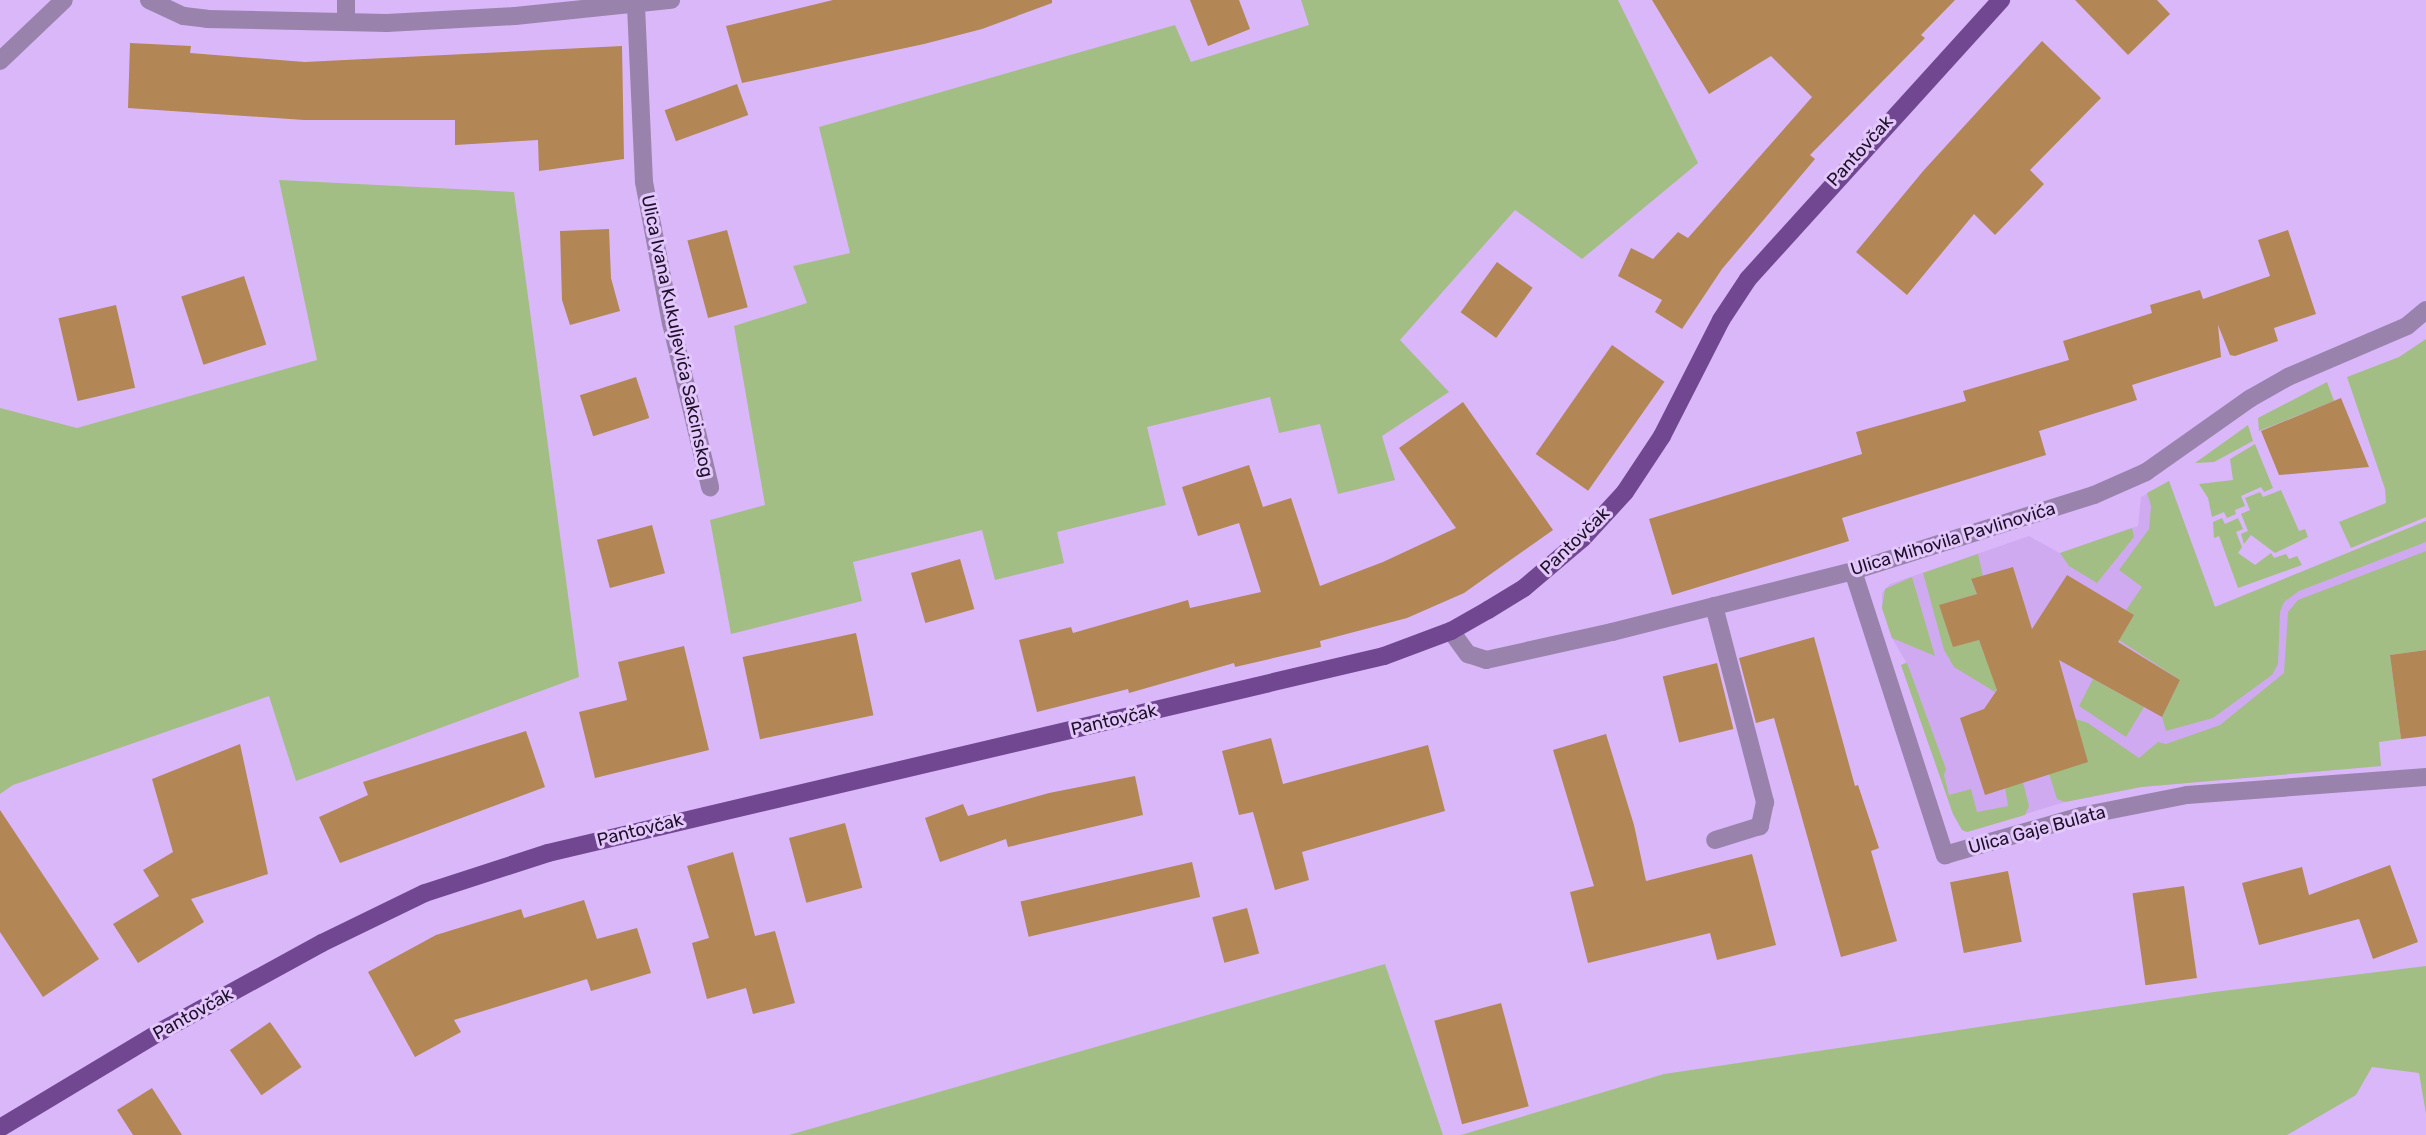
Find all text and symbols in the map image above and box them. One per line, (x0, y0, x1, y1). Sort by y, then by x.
street label: Pantovčak (1823, 111, 1897, 191)
street label: Ulica Ivana Kukuljevića Sakcinskog (636, 193, 718, 479)
street label: Ulica Mihovila Pavlinovića (1848, 498, 2058, 580)
street label: Pantovčak (1536, 503, 1614, 579)
street label: Pantovčak (1069, 700, 1159, 740)
street label: Ulica Gaje Bulata (1966, 801, 2108, 859)
street label: Pantovčak (595, 809, 685, 851)
street label: Pantovčak (149, 983, 237, 1045)

